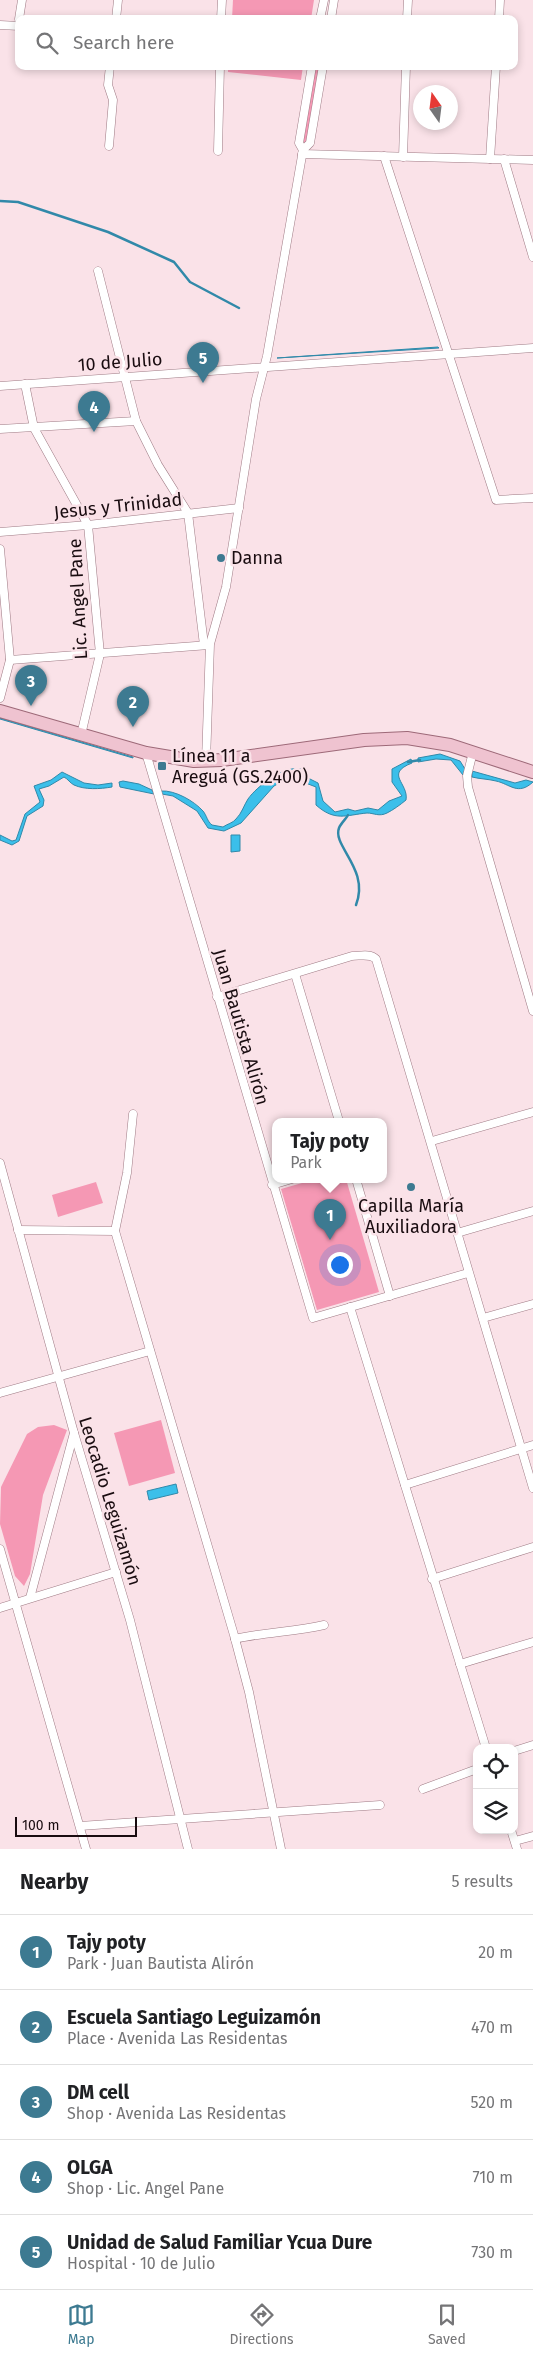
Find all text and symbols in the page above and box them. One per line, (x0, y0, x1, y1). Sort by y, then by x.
search box (15, 15, 518, 70)
icon: search (33, 29, 61, 57)
text: Search here (73, 31, 174, 54)
north arrow (413, 85, 458, 130)
pin: 5 (187, 342, 219, 383)
street label: 10 de Julio (77, 348, 163, 376)
pin: 4 (78, 391, 110, 432)
street label: Jesus y Trinidad (53, 488, 183, 524)
street label: Lic. Angel Pane (64, 538, 92, 660)
place label: Danna (231, 547, 283, 569)
marker: Danna (215, 552, 227, 564)
pin: 3 (15, 665, 47, 706)
pin: 2 (117, 686, 149, 727)
place label: Línea 11 a Areguá (GS.2400) (172, 745, 308, 788)
marker: Línea 11 a Areguá (GS.2400) (156, 760, 168, 772)
street label: Juan Bautista Alirón (208, 946, 274, 1108)
popup (272, 1118, 387, 1183)
text: Tajy poty (290, 1130, 369, 1153)
text: Park (290, 1153, 322, 1172)
marker: Capilla María Auxiliadora (405, 1181, 417, 1193)
place label: Capilla María Auxiliadora (358, 1195, 464, 1238)
pin: 1 (314, 1199, 346, 1240)
your location (327, 1252, 353, 1278)
street label: Leocadio Leguizamón (74, 1414, 146, 1588)
map controls (473, 1744, 518, 1834)
button: locate (473, 1744, 518, 1789)
button: layers (473, 1789, 518, 1834)
scale bar (15, 1814, 138, 1837)
text: 100 m (22, 1817, 59, 1834)
text: Nearby (20, 1869, 88, 1895)
text: 5 results (452, 1872, 513, 1891)
text: Tajy poty (67, 1931, 146, 1954)
text: 1 (32, 1943, 40, 1962)
text: 20 m (478, 1943, 513, 1962)
text: Park · Juan Bautista Alirón (67, 1954, 254, 1973)
text: Escuela Santiago Leguizamón (67, 2006, 321, 2029)
text: 2 (32, 2018, 40, 2037)
text: 470 m (471, 2018, 513, 2037)
text: Place · Avenida Las Residentas (67, 2029, 287, 2048)
text: DM cell (67, 2081, 129, 2104)
text: 3 (32, 2093, 40, 2112)
text: 520 m (470, 2093, 513, 2112)
text: Shop · Avenida Las Residentas (67, 2104, 286, 2123)
text: OLGA (67, 2156, 113, 2179)
text: 4 (31, 2168, 41, 2187)
text: 710 m (472, 2168, 513, 2187)
text: Shop · Lic. Angel Pane (67, 2179, 224, 2198)
text: Unidad de Salud Familiar Ycua Dure (67, 2231, 372, 2254)
text: 5 (32, 2243, 40, 2262)
text: 730 m (471, 2243, 513, 2262)
text: Hospital · 10 de Julio (67, 2254, 215, 2273)
tab: Map (67, 2301, 95, 2348)
tab: Directions (229, 2301, 294, 2348)
tab: Saved (428, 2301, 466, 2348)

